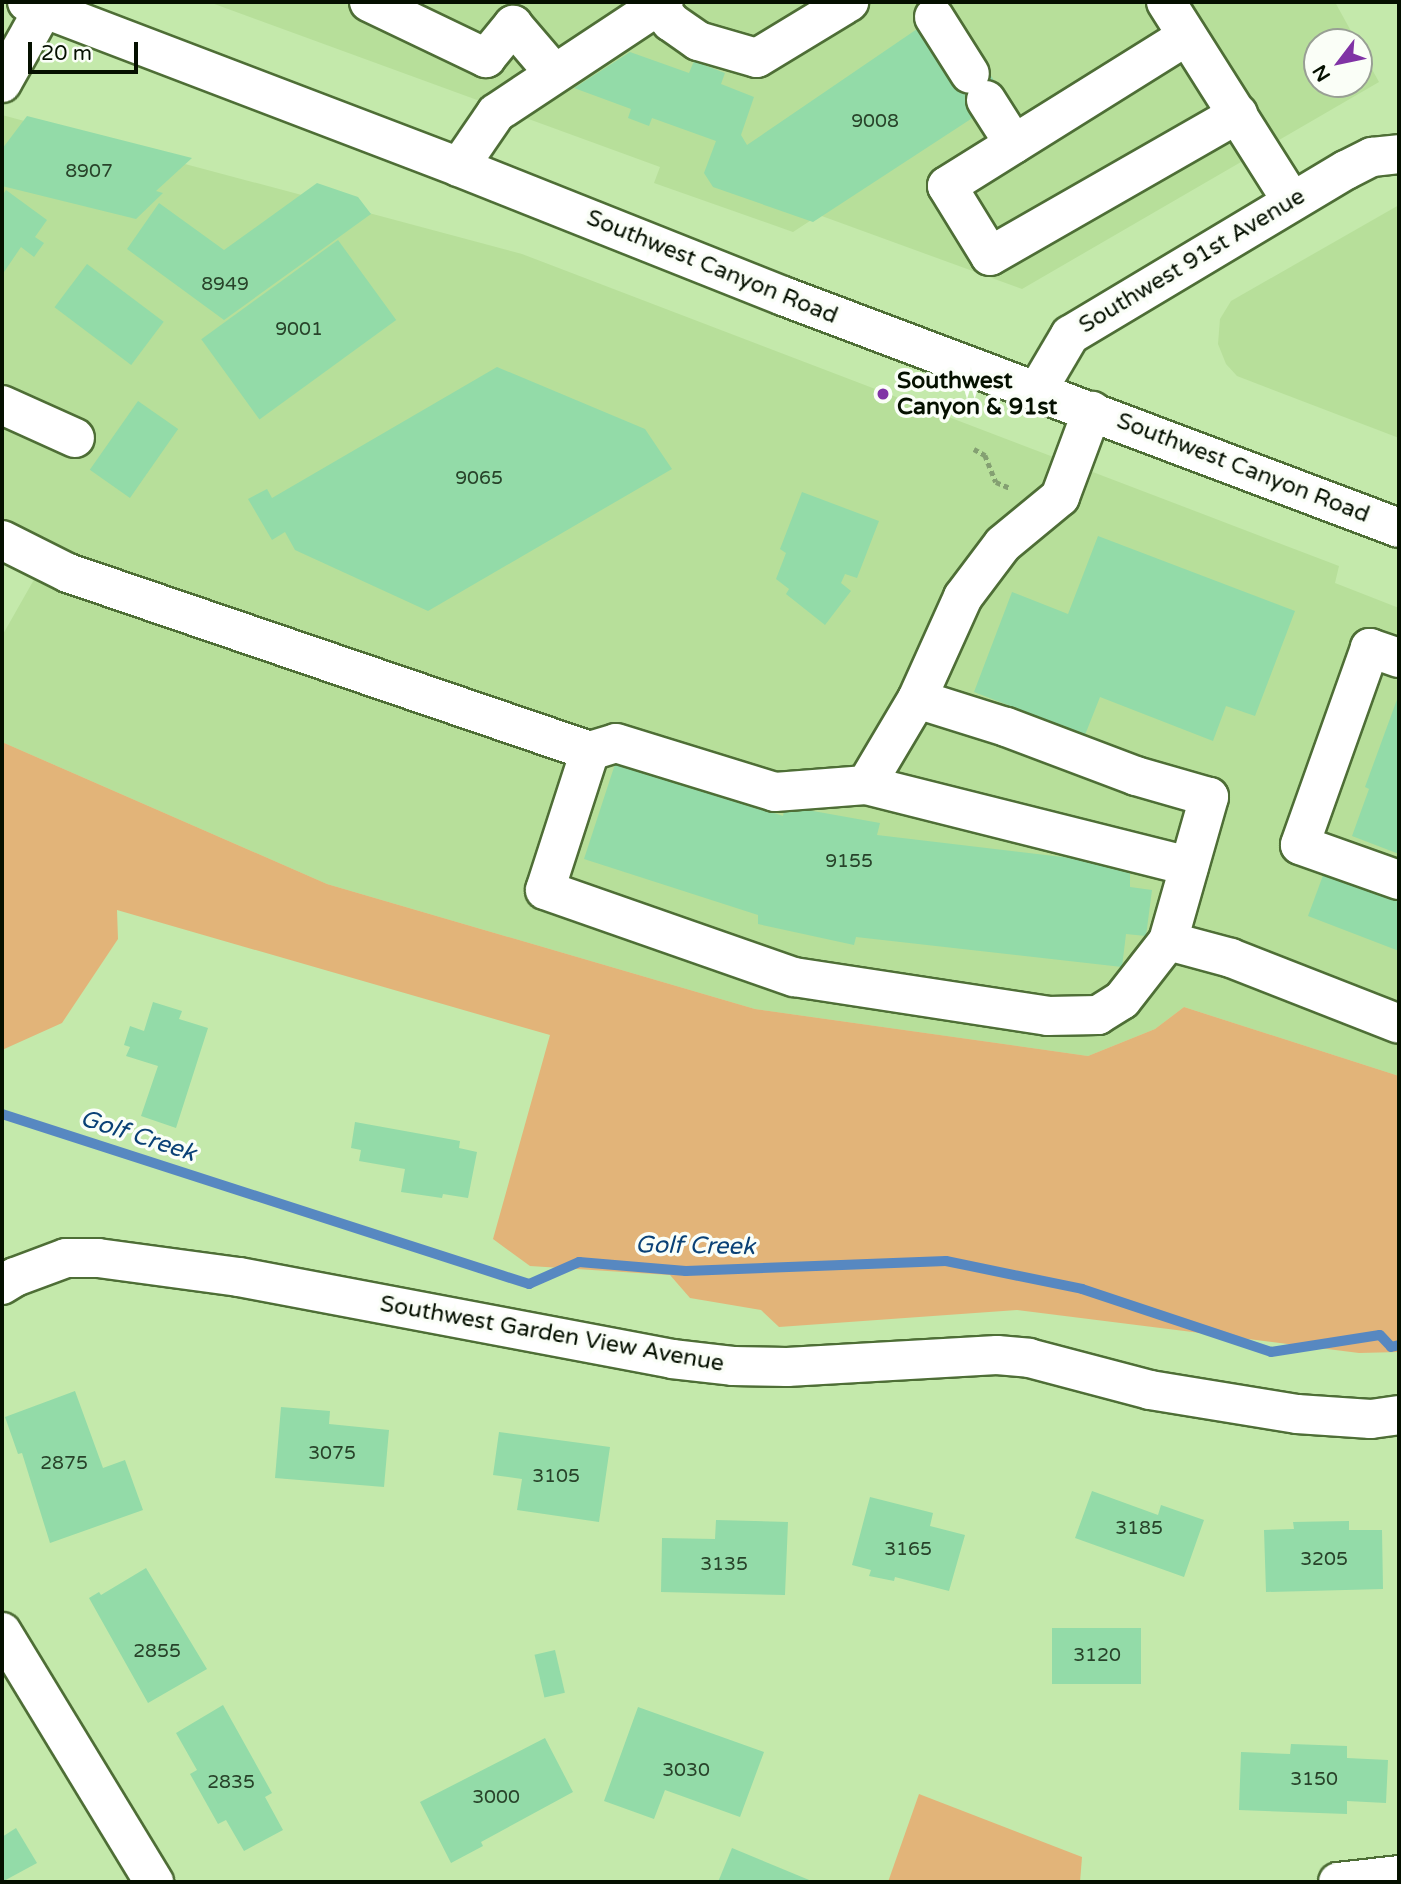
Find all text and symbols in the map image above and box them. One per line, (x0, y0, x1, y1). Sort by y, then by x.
scale bar (32, 28, 142, 72)
north arrow (1303, 28, 1373, 98)
text: 20 m (41, 41, 92, 66)
text: N (1309, 61, 1335, 85)
house number: 9008 (851, 111, 899, 133)
house number: 8907 (65, 161, 113, 183)
street label: Southwest 91st Avenue (1074, 183, 1310, 339)
street label: Southwest Canyon Road (582, 204, 842, 330)
house number: 8949 (201, 274, 249, 296)
house number: 9001 (275, 319, 323, 341)
place label: Southwest Canyon & 91st (897, 367, 1057, 421)
marker: Southwest Canyon & 91st (875, 386, 891, 402)
street label: Southwest Canyon Road (1113, 407, 1373, 529)
house number: 9065 (455, 468, 503, 490)
house number: 9155 (825, 851, 873, 873)
water label: Golf Creek (77, 1104, 199, 1168)
water label: Golf Creek (635, 1231, 755, 1261)
street label: Southwest Garden View Avenue (378, 1290, 726, 1378)
house number: 3075 (308, 1443, 356, 1465)
house number: 2875 (40, 1453, 88, 1475)
house number: 3105 (532, 1466, 580, 1488)
house number: 3185 (1115, 1518, 1163, 1540)
house number: 3165 (884, 1539, 932, 1561)
house number: 3205 (1300, 1549, 1348, 1571)
house number: 3135 (700, 1554, 748, 1576)
house number: 2855 (133, 1641, 181, 1663)
house number: 3120 (1073, 1645, 1121, 1667)
house number: 3030 (662, 1760, 710, 1782)
house number: 3150 (1290, 1769, 1338, 1791)
house number: 2835 (207, 1772, 255, 1794)
house number: 3000 (472, 1787, 520, 1809)

